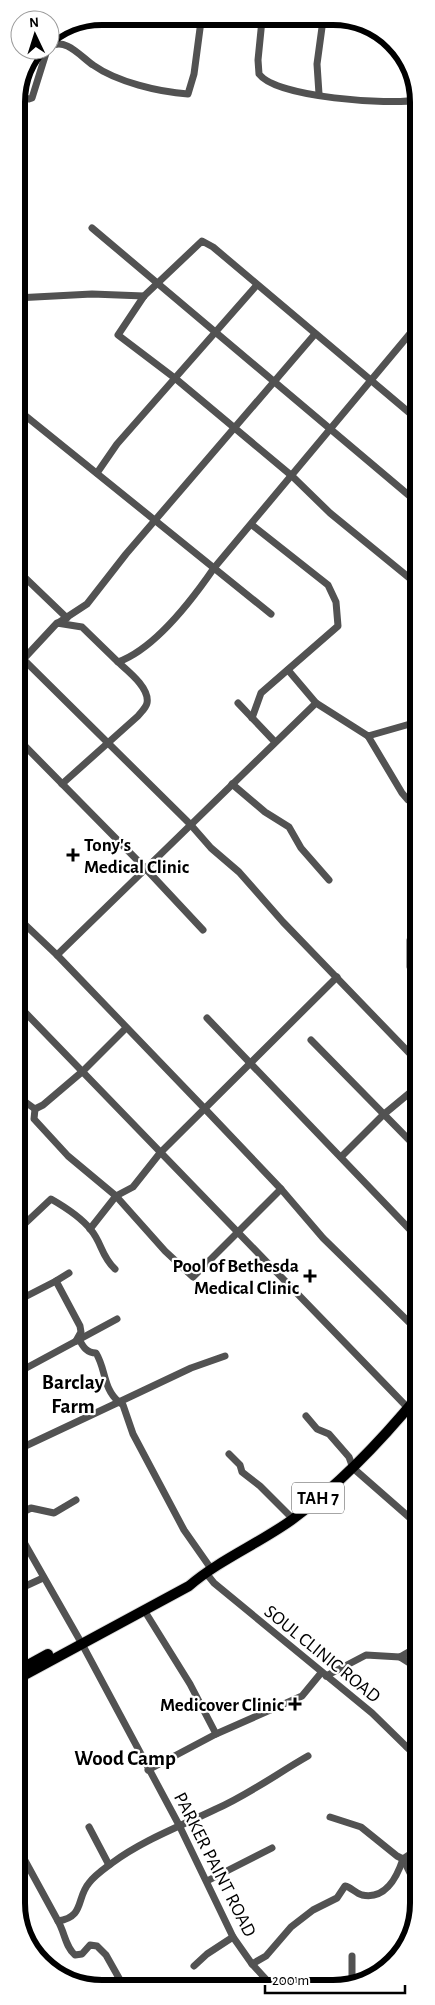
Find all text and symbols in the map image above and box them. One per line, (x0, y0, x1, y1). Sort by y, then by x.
north arrow (10, 10, 60, 60)
text: N (29, 16, 40, 30)
place label: Tony's Medical Clinic (84, 836, 190, 877)
marker: Tony's Medical Clinic (66, 848, 80, 862)
place label: Pool of Bethesda Medical Clinic (173, 1257, 300, 1298)
marker: Pool of Bethesda Medical Clinic (303, 1269, 317, 1283)
district label: Barclay Farm (42, 1372, 105, 1417)
road number: TAH 7 (292, 1482, 344, 1514)
street label: SOUL CLINIC ROAD (261, 1602, 384, 1707)
place label: Medicover Clinic (160, 1696, 285, 1715)
marker: Medicover Clinic (288, 1697, 302, 1711)
district label: Wood Camp (74, 1748, 176, 1769)
street label: PARKER PAINT ROAD (170, 1789, 259, 1940)
scale bar (265, 1962, 405, 1994)
text: 200 m (272, 1973, 309, 1988)

